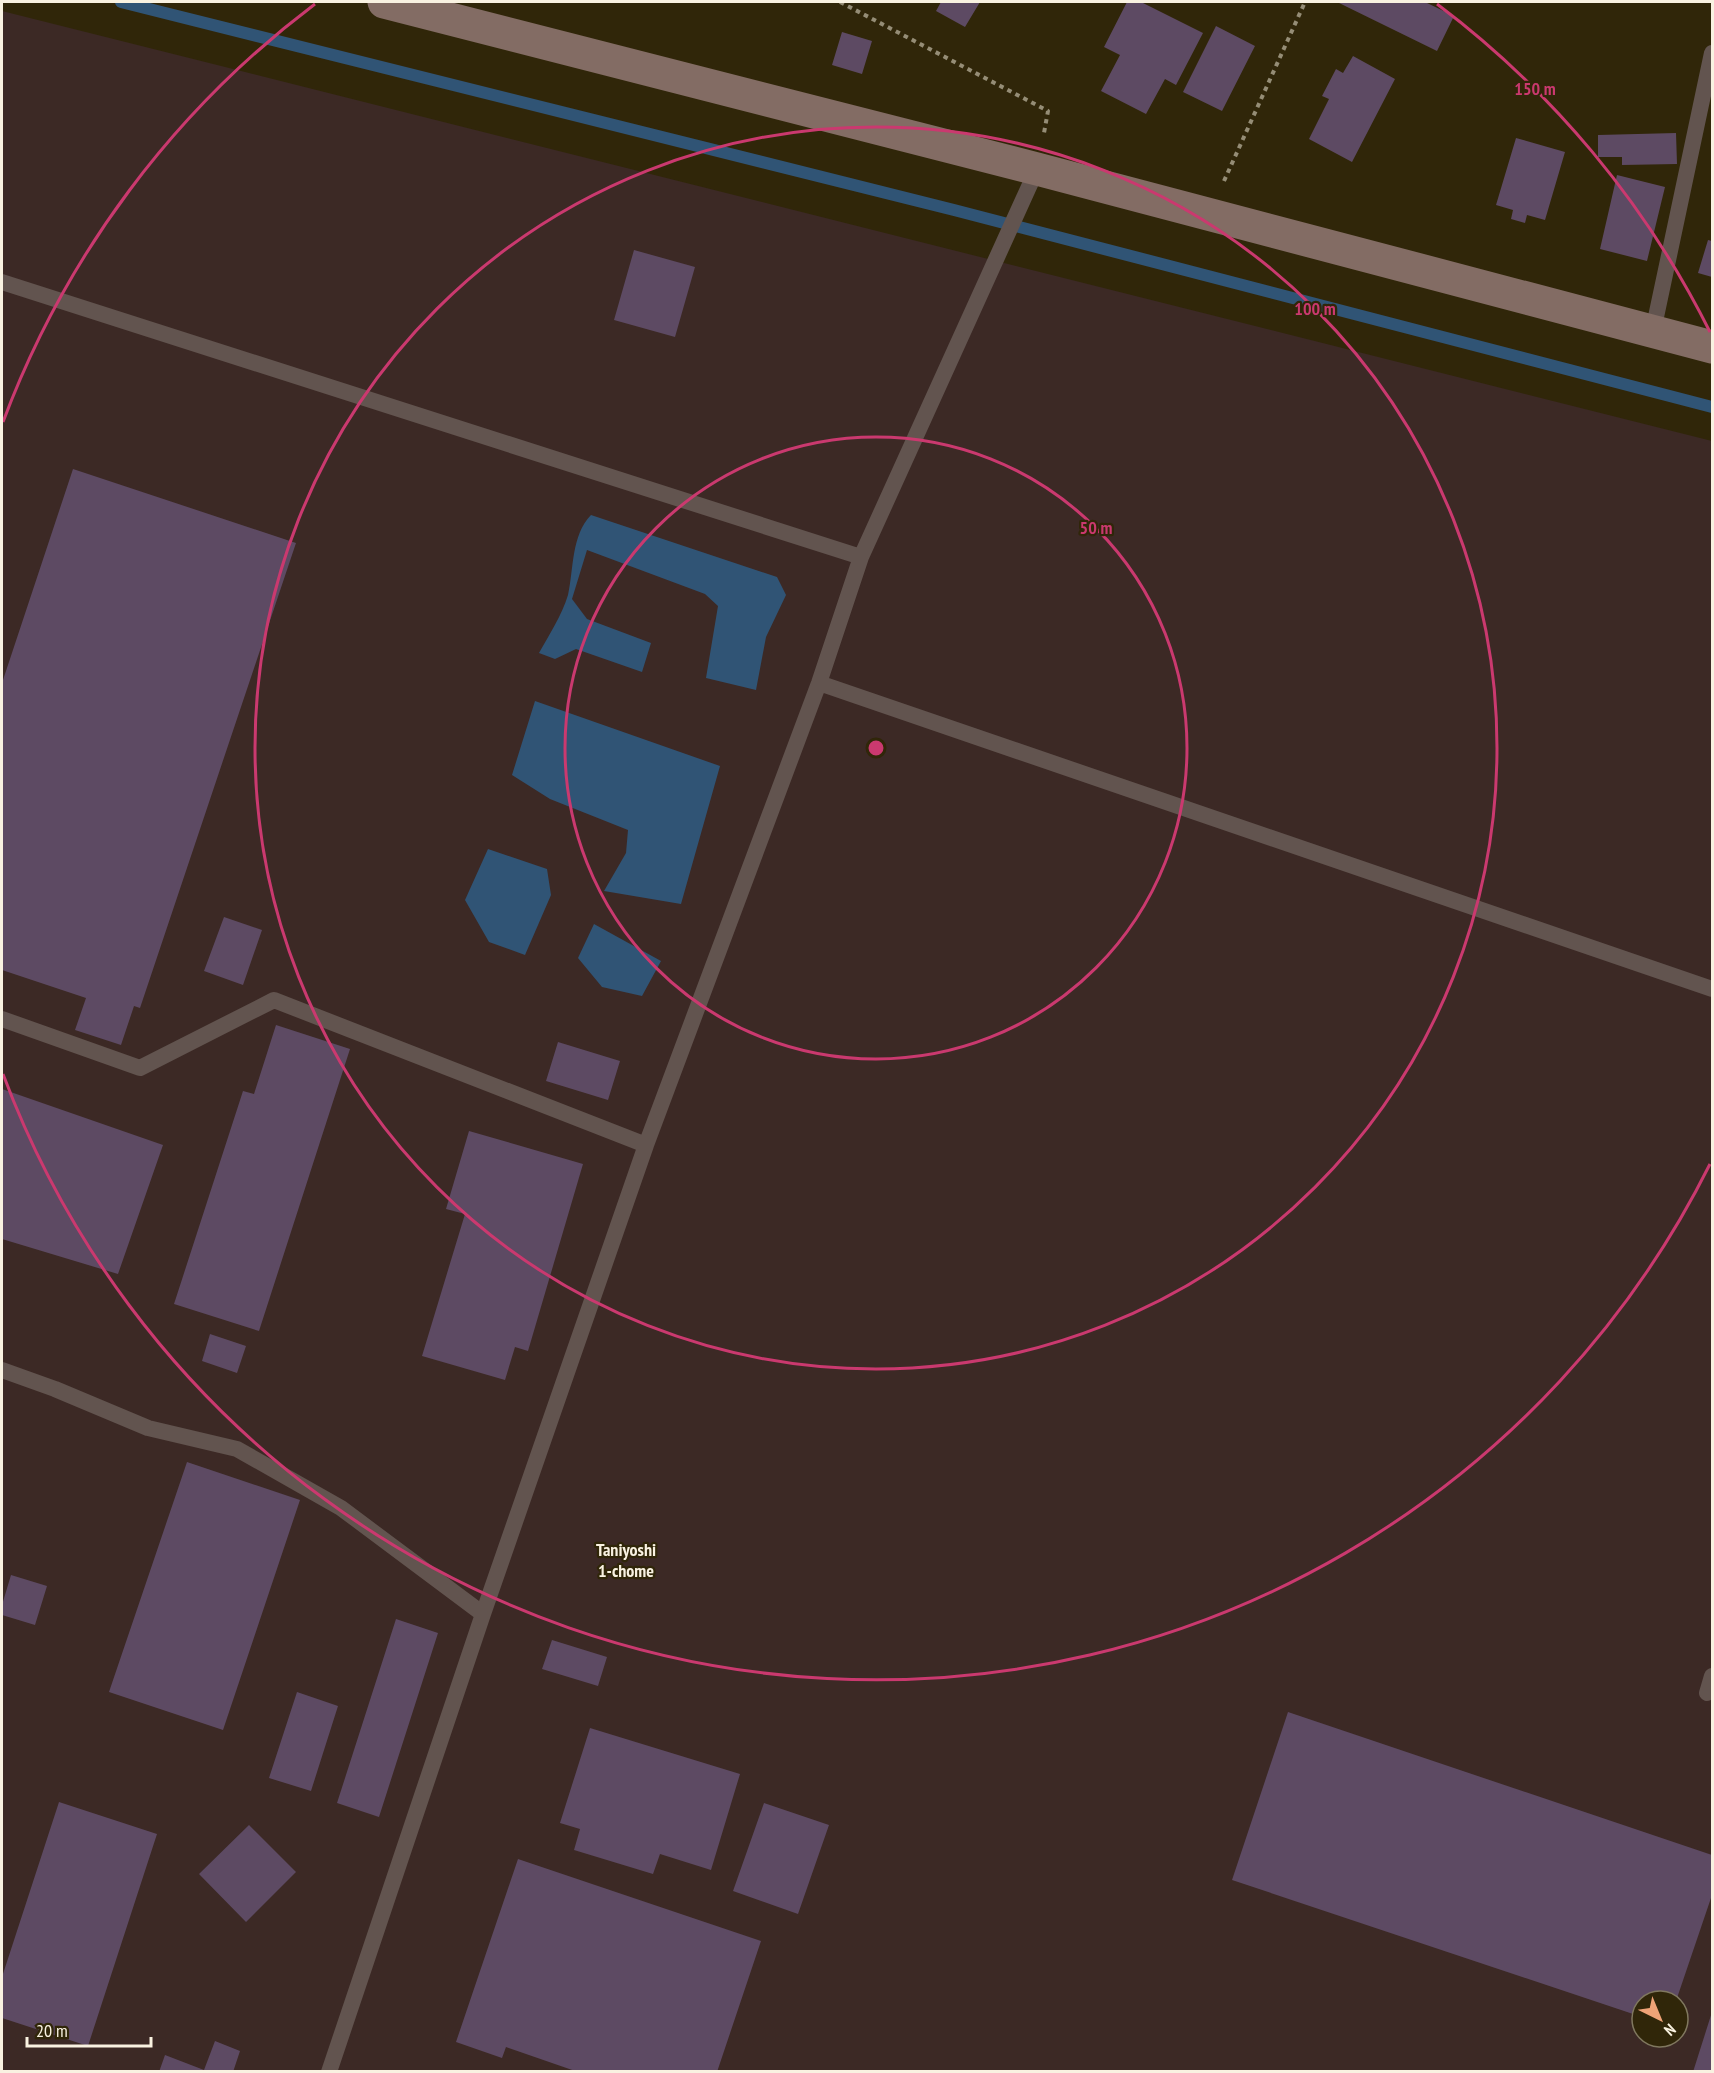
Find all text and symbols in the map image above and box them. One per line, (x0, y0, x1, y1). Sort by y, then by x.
text: 150 m (1514, 77, 1556, 100)
text: 100 m (1294, 297, 1336, 320)
text: 50 m (1080, 516, 1112, 539)
centre of rings (866, 738, 886, 758)
district label: Taniyoshi 1-chome (596, 1538, 656, 1582)
north arrow (1630, 1989, 1690, 2049)
scale bar (27, 2010, 152, 2048)
text: 20 m (36, 2019, 68, 2042)
text: N (1660, 2020, 1680, 2040)

